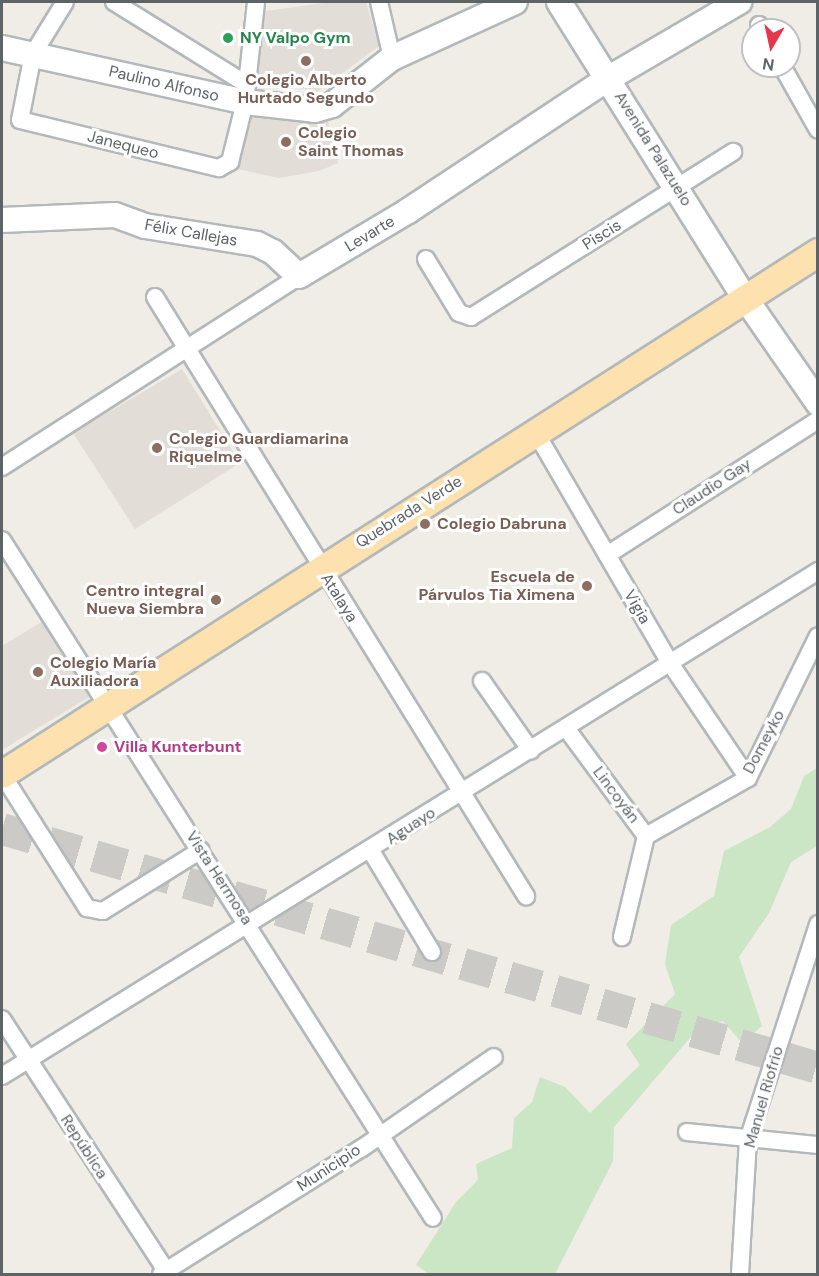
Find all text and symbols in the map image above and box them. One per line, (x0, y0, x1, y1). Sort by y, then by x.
north arrow (741, 18, 801, 78)
place label: NY Valpo Gym (240, 28, 351, 48)
marker: NY Valpo Gym (221, 31, 235, 45)
text: N (761, 53, 776, 76)
marker: Colegio Alberto Hurtado Segundo (299, 54, 313, 68)
street label: Paulino Alfonso (107, 62, 221, 106)
place label: Colegio Alberto Hurtado Segundo (238, 70, 374, 108)
street label: Avenida Palazuelo (610, 88, 696, 210)
place label: Colegio Saint Thomas (298, 123, 404, 161)
street label: Janequeo (85, 127, 161, 163)
marker: Colegio Saint Thomas (279, 135, 293, 149)
street label: Levarte (342, 212, 398, 256)
street label: Félix Callejas (143, 215, 239, 251)
street label: Piscis (579, 216, 625, 254)
place label: Colegio Guardiamarina Riquelme (169, 429, 349, 467)
marker: Colegio Guardiamarina Riquelme (150, 441, 164, 455)
street label: Claudio Gay (669, 454, 755, 520)
street label: Quebrada Verde (352, 472, 466, 552)
place label: Colegio Dabruna (437, 514, 567, 534)
marker: Colegio Dabruna (418, 517, 432, 531)
place label: Escuela de Párvulos Tia Ximena (418, 567, 575, 605)
street label: Atalaya (317, 570, 361, 626)
marker: Escuela de Párvulos Tia Ximena (580, 579, 594, 593)
place label: Centro integral Nueva Siembra (86, 581, 204, 619)
street label: Vigia (620, 587, 654, 627)
marker: Centro integral Nueva Siembra (209, 593, 223, 607)
place label: Colegio María Auxiliadora (50, 653, 156, 691)
marker: Colegio María Auxiliadora (31, 665, 45, 679)
street label: Domeyko (739, 707, 789, 777)
place label: Villa Kunterbunt (114, 737, 241, 757)
marker: Villa Kunterbunt (95, 740, 109, 754)
street label: Lincoyán (589, 763, 643, 827)
street label: Aguayo (383, 803, 439, 849)
street label: Vista Hermosa (182, 828, 256, 928)
street label: Manuel Riofrio (740, 1044, 788, 1150)
street label: República (56, 1111, 112, 1183)
street label: Municipio (294, 1140, 364, 1196)

